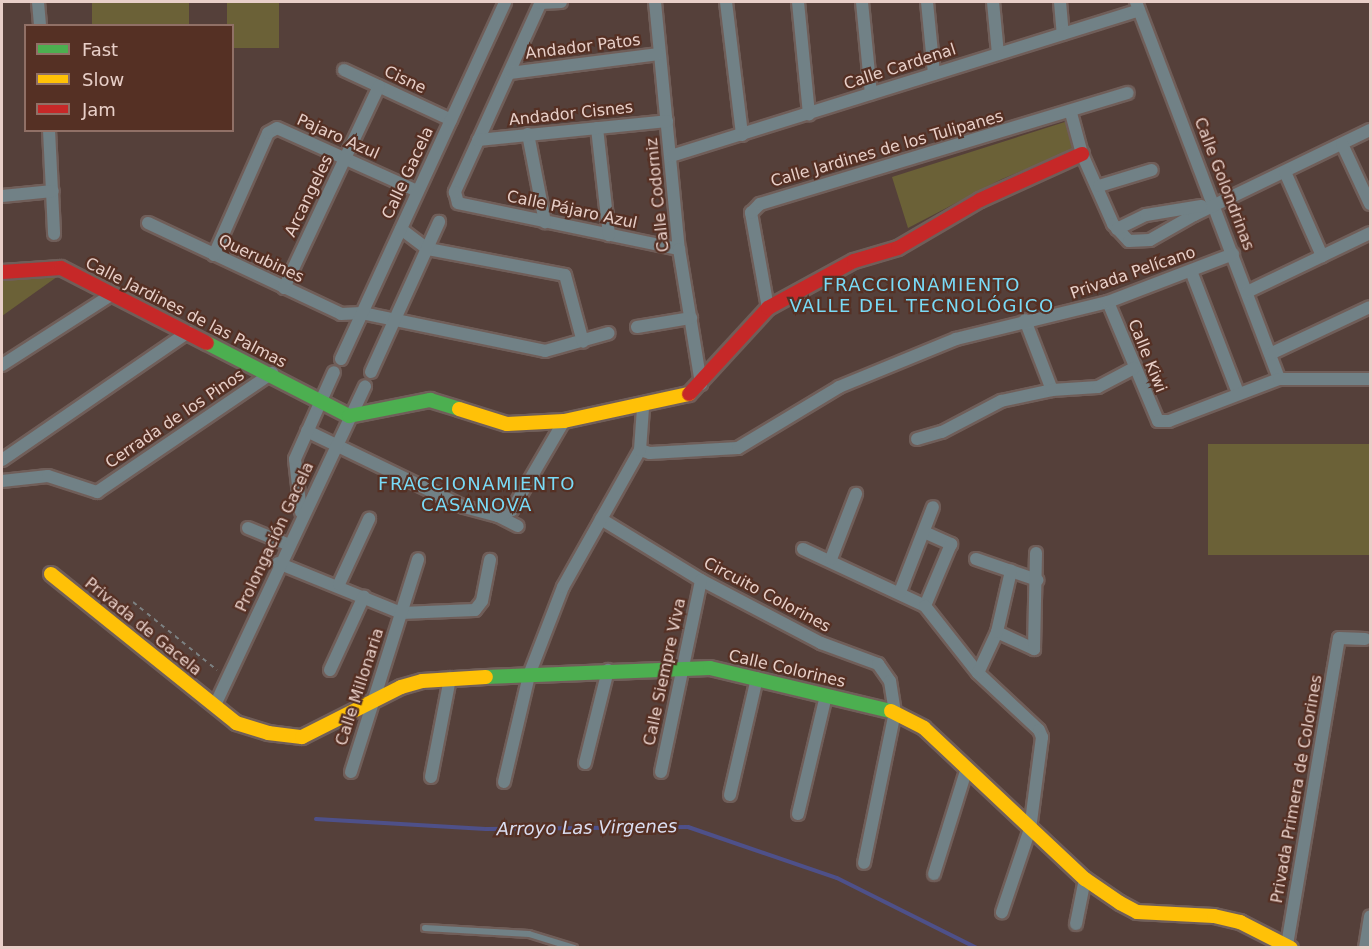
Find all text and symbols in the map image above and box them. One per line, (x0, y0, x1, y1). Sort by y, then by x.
legend (24, 24, 234, 132)
street label: Andador Patos (524, 30, 642, 64)
text: Fast (82, 39, 118, 60)
street label: Calle Cardenal (842, 40, 958, 94)
street label: Cisne (381, 62, 429, 98)
text: Slow (82, 69, 124, 90)
street label: Andador Cisnes (508, 98, 634, 130)
text: Jam (82, 99, 116, 120)
street label: Calle Jardines de los Tulipanes (769, 107, 1005, 191)
street label: Pajaro Azul (294, 110, 382, 164)
street label: Calle Golondrinas (1190, 115, 1258, 253)
street label: Calle Gacela (378, 124, 438, 222)
street label: Calle Codorniz (642, 137, 674, 253)
street label: Arcangeles (281, 152, 337, 240)
street label: Calle Pájaro Azul (505, 187, 639, 233)
street label: Querubines (215, 231, 307, 287)
street label: Privada Pelícano (1068, 243, 1198, 303)
street label: Calle Jardines de las Palmas (82, 254, 290, 372)
district label: FRACCIONAMIENTO VALLE DEL TECNOLÓGICO (789, 275, 1055, 318)
street label: Calle Kiwi (1124, 317, 1170, 395)
street label: Cerrada de los Pinos (102, 365, 248, 473)
street label: Prolongación Gacela (232, 459, 318, 615)
district label: FRACCIONAMIENTO CASANOVA (378, 474, 576, 516)
street label: Circuito Colorines (700, 553, 834, 637)
street label: Privada de Gacela (81, 574, 205, 680)
street label: Calle Siempre Viva (640, 596, 690, 748)
street label: Calle Millonaria (332, 626, 388, 748)
street label: Calle Colorines (727, 646, 847, 692)
street label: Privada Primera de Colorines (1267, 673, 1327, 905)
water label: Arroyo Las Virgenes (496, 816, 678, 840)

